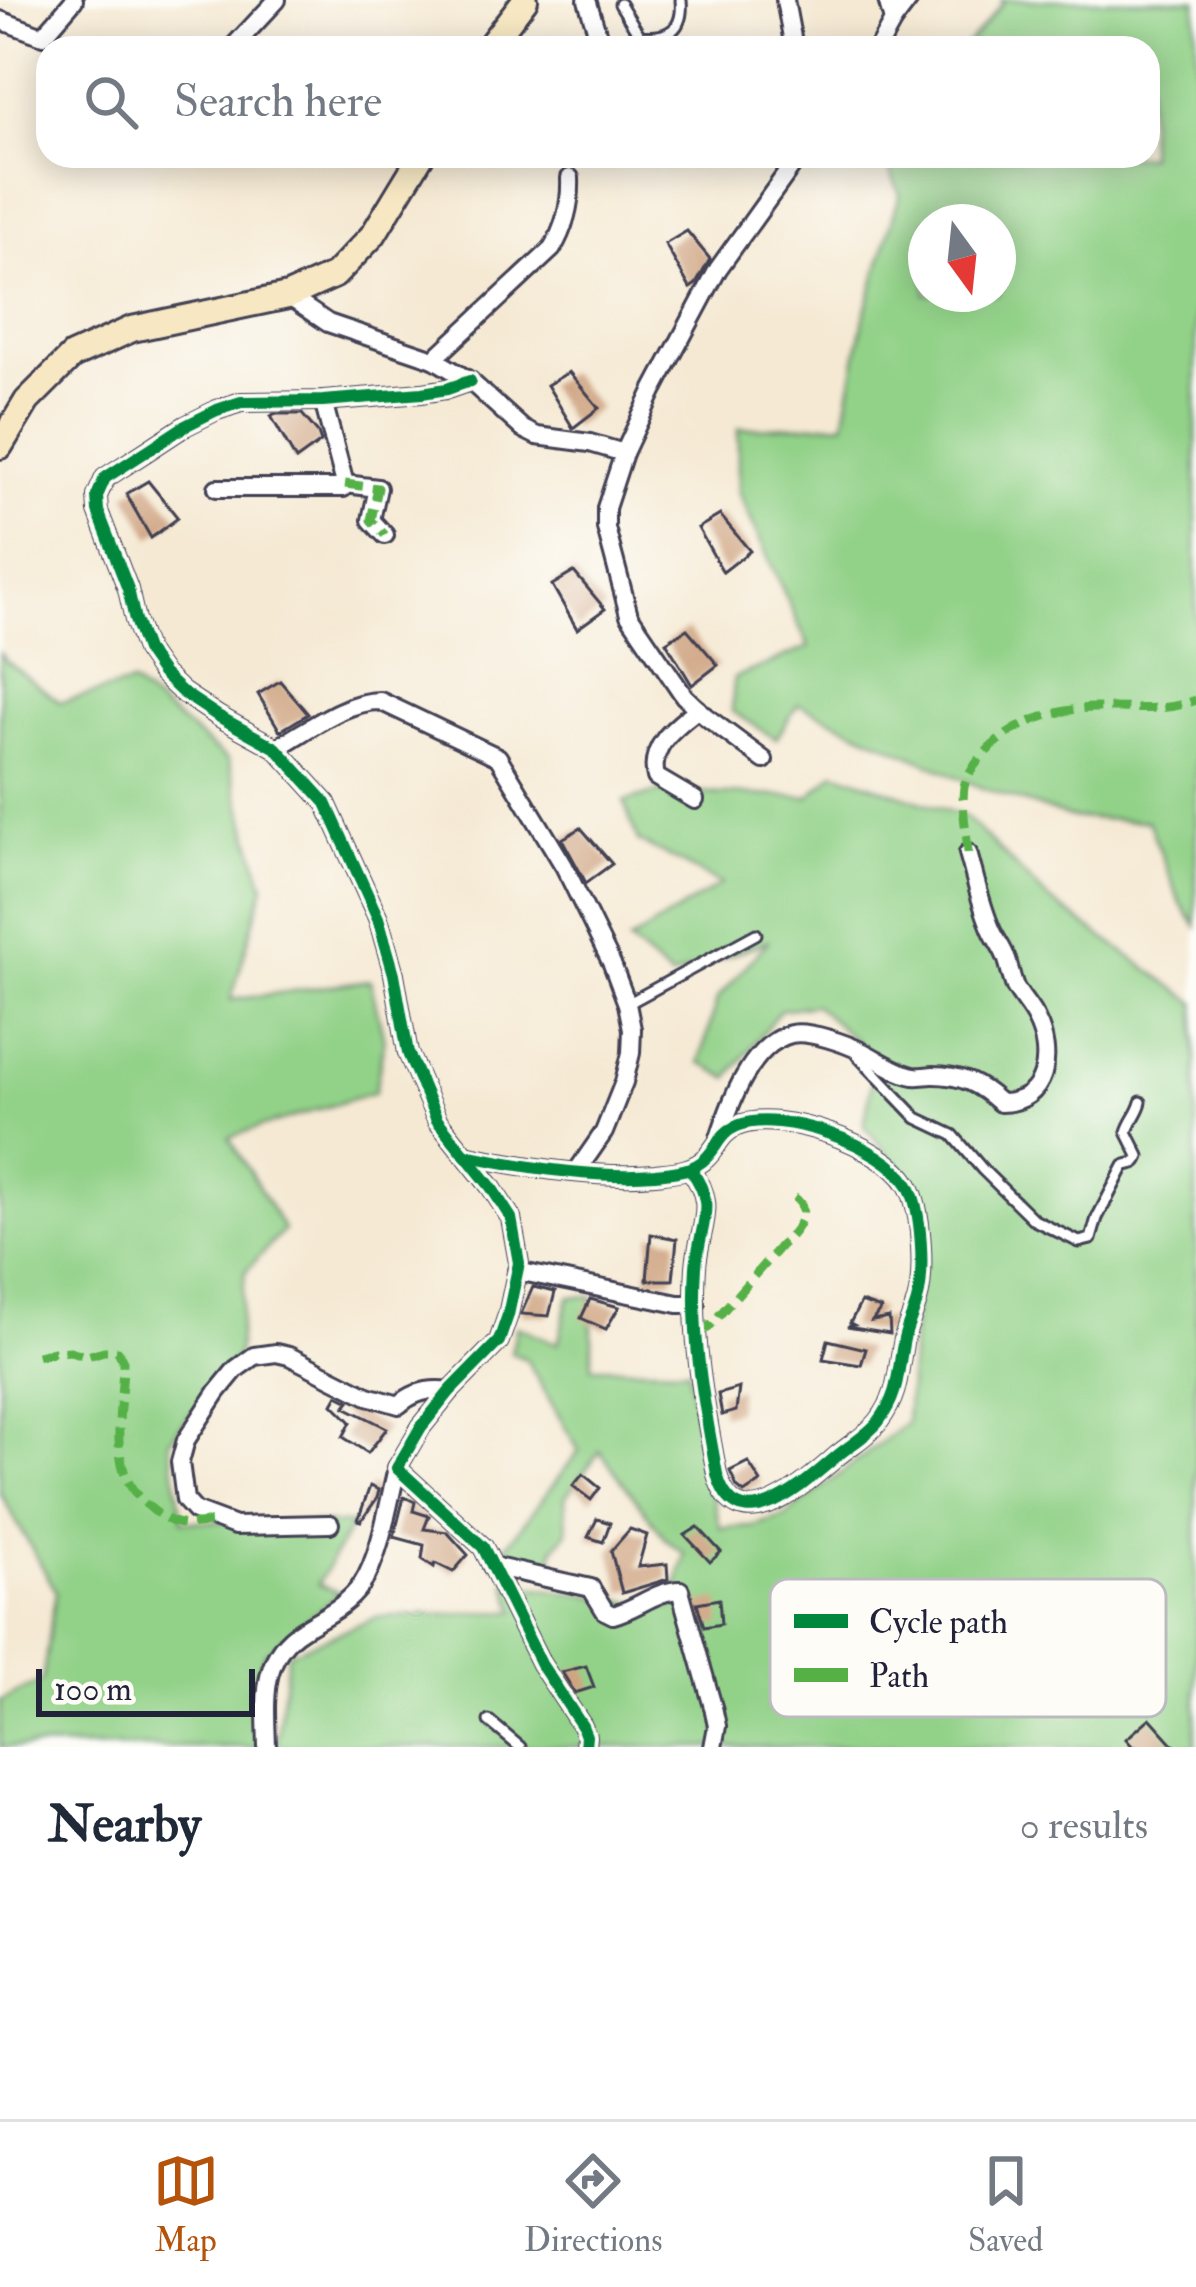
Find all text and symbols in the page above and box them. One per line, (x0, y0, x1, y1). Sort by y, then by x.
search box (36, 36, 1160, 168)
icon: search (78, 69, 144, 135)
text: Search here (174, 74, 382, 130)
north arrow (908, 204, 1016, 312)
legend (770, 1579, 1166, 1717)
text: Cycle path (869, 1602, 1008, 1644)
text: Path (869, 1656, 929, 1697)
scale bar (36, 1663, 255, 1716)
text: 100 m (54, 1669, 132, 1710)
text: Nearby (48, 1793, 201, 1857)
text: 0 results (1020, 1801, 1148, 1850)
tab: Map (153, 2148, 219, 2261)
tab: Directions (524, 2148, 663, 2261)
tab: Saved (968, 2148, 1043, 2261)

